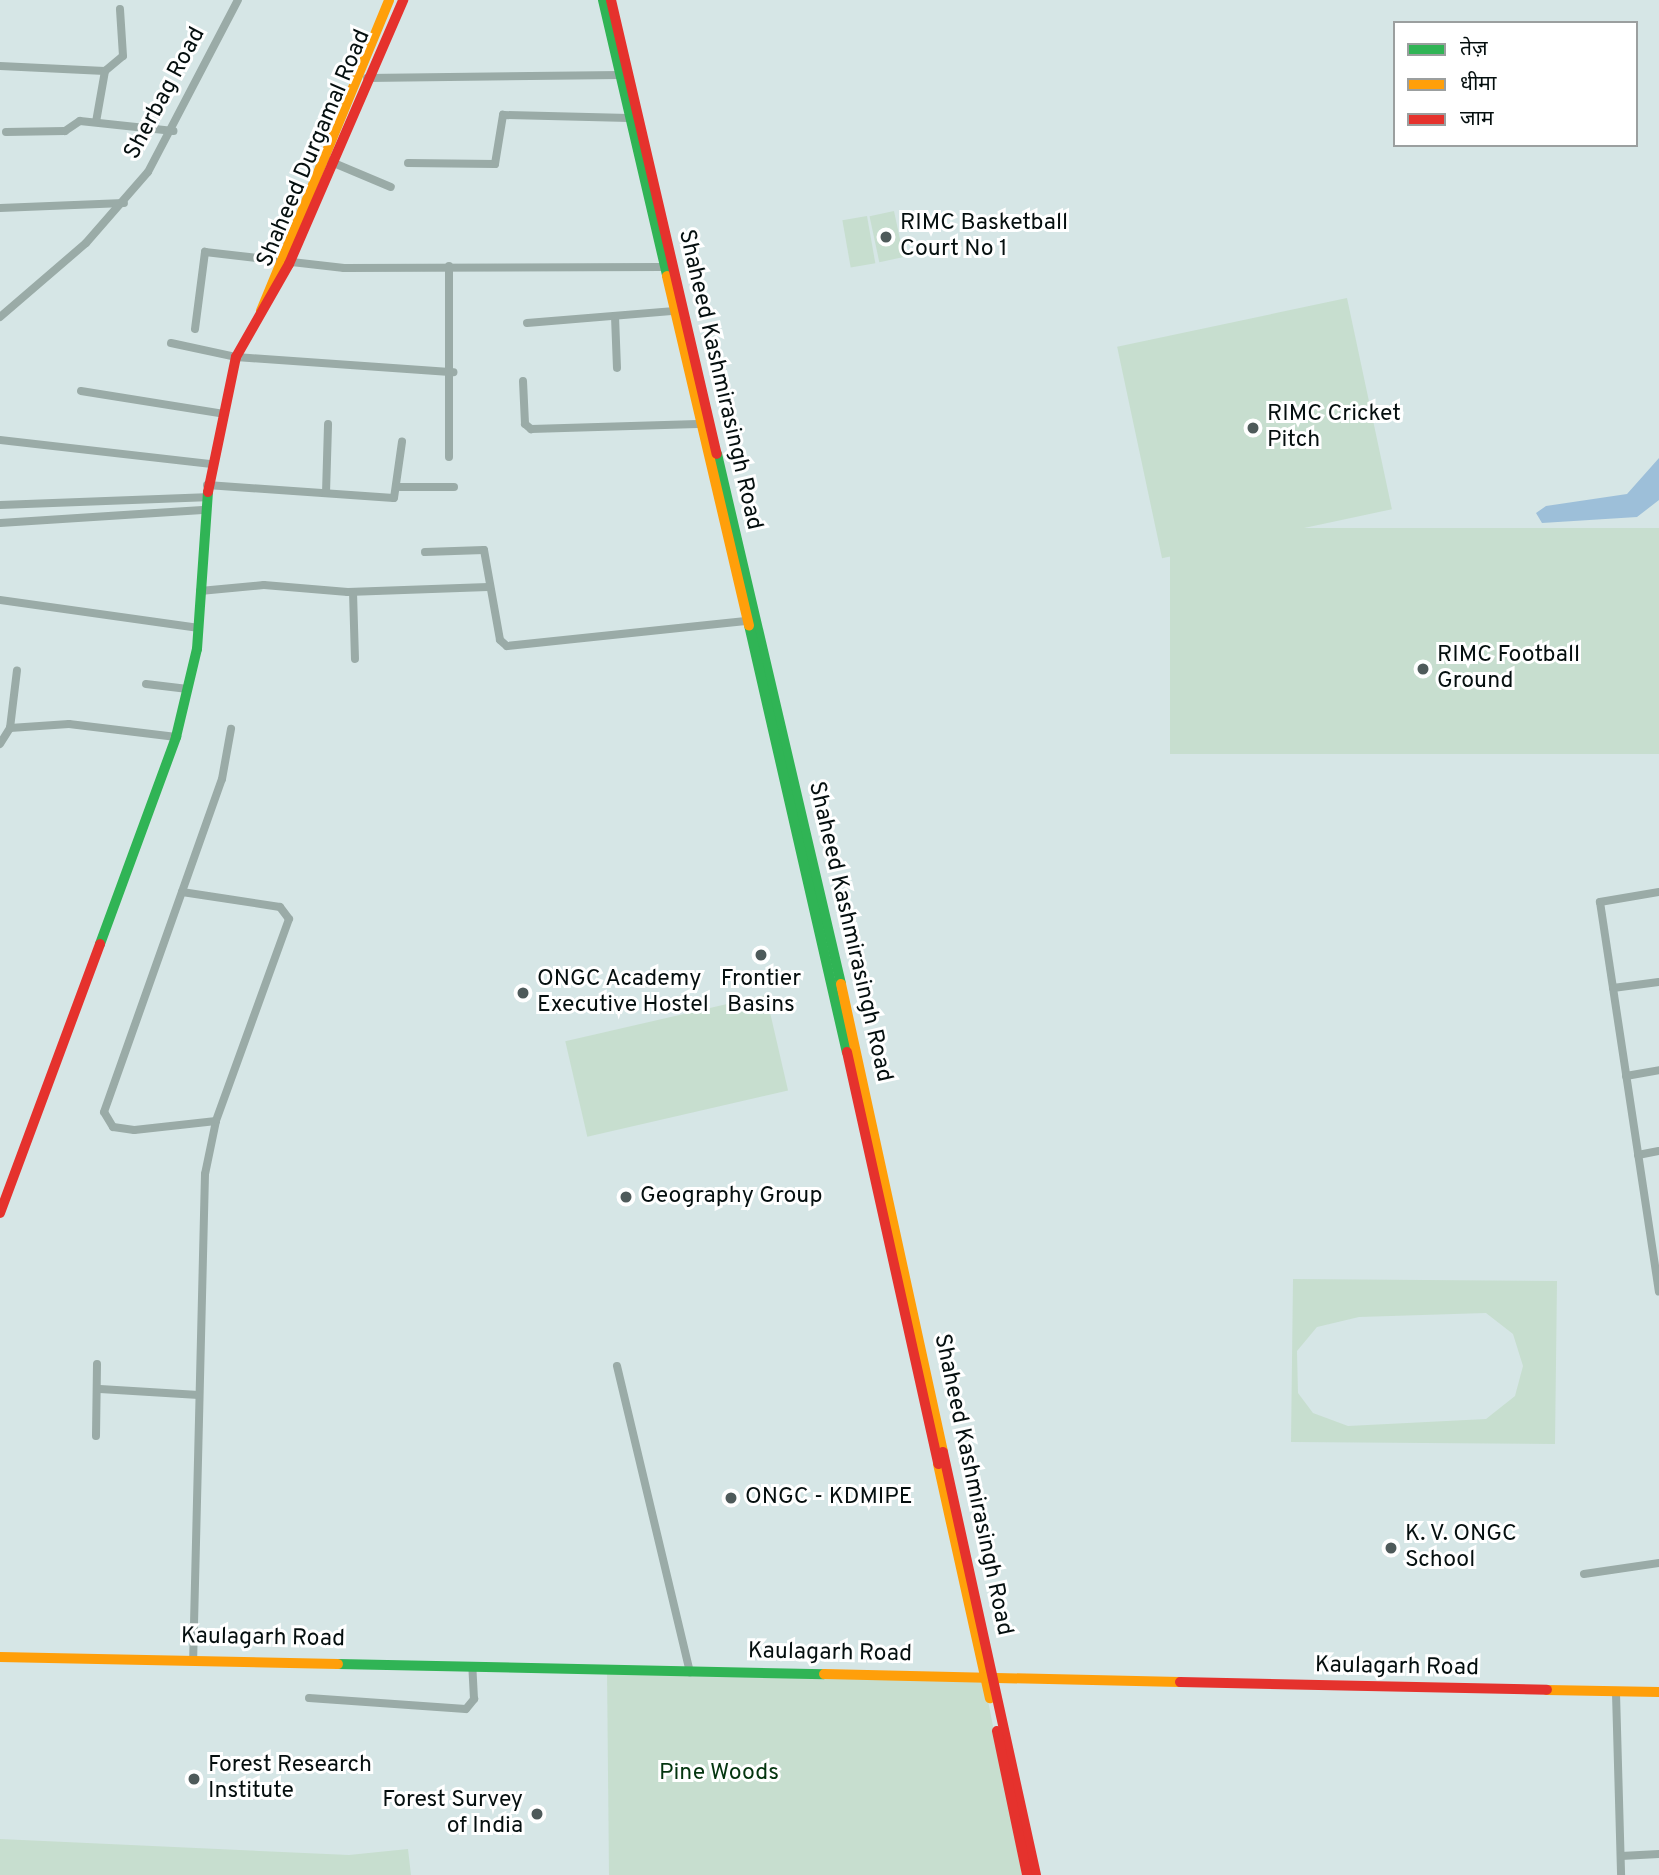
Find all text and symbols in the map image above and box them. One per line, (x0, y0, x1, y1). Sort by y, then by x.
legend (1393, 21, 1638, 147)
street label: Sherbag Road (120, 23, 212, 165)
street label: Shaheed Durgamal Road (252, 26, 378, 272)
text: तेज़ (1460, 36, 1488, 63)
text: धीमा (1460, 71, 1496, 98)
text: जाम (1460, 106, 1494, 133)
place label: RIMC Basketball Court No 1 (900, 210, 1068, 264)
street label: Shaheed Kashmirasingh Road (671, 227, 767, 533)
marker: RIMC Basketball Court No 1 (878, 229, 894, 245)
place label: RIMC Cricket Pitch (1267, 401, 1401, 455)
marker: RIMC Cricket Pitch (1245, 420, 1261, 436)
place label: RIMC Football Ground (1437, 642, 1580, 696)
marker: RIMC Football Ground (1415, 661, 1431, 677)
street label: Shaheed Kashmirasingh Road (801, 779, 897, 1085)
marker: Frontier Basins (753, 947, 769, 963)
place label: ONGC Academy Executive Hostel (537, 966, 709, 1020)
place label: Frontier Basins (721, 966, 801, 1020)
marker: ONGC Academy Executive Hostel (515, 985, 531, 1001)
place label: Geography Group (640, 1183, 822, 1211)
marker: Geography Group (618, 1189, 634, 1205)
street label: Shaheed Kashmirasingh Road (927, 1332, 1017, 1638)
place label: ONGC - KDMIPE (745, 1484, 912, 1512)
marker: ONGC - KDMIPE (723, 1490, 739, 1506)
place label: K. V. ONGC School (1405, 1521, 1518, 1575)
marker: K. V. ONGC School (1383, 1540, 1399, 1556)
street label: Kaulagarh Road (181, 1624, 345, 1654)
street label: Kaulagarh Road (748, 1639, 912, 1669)
street label: Kaulagarh Road (1315, 1653, 1479, 1683)
place label: Forest Research Institute (208, 1752, 372, 1806)
park label: Pine Woods (659, 1760, 779, 1788)
marker: Forest Research Institute (186, 1771, 202, 1787)
place label: Forest Survey of India (382, 1787, 523, 1841)
marker: Forest Survey of India (529, 1806, 545, 1822)

